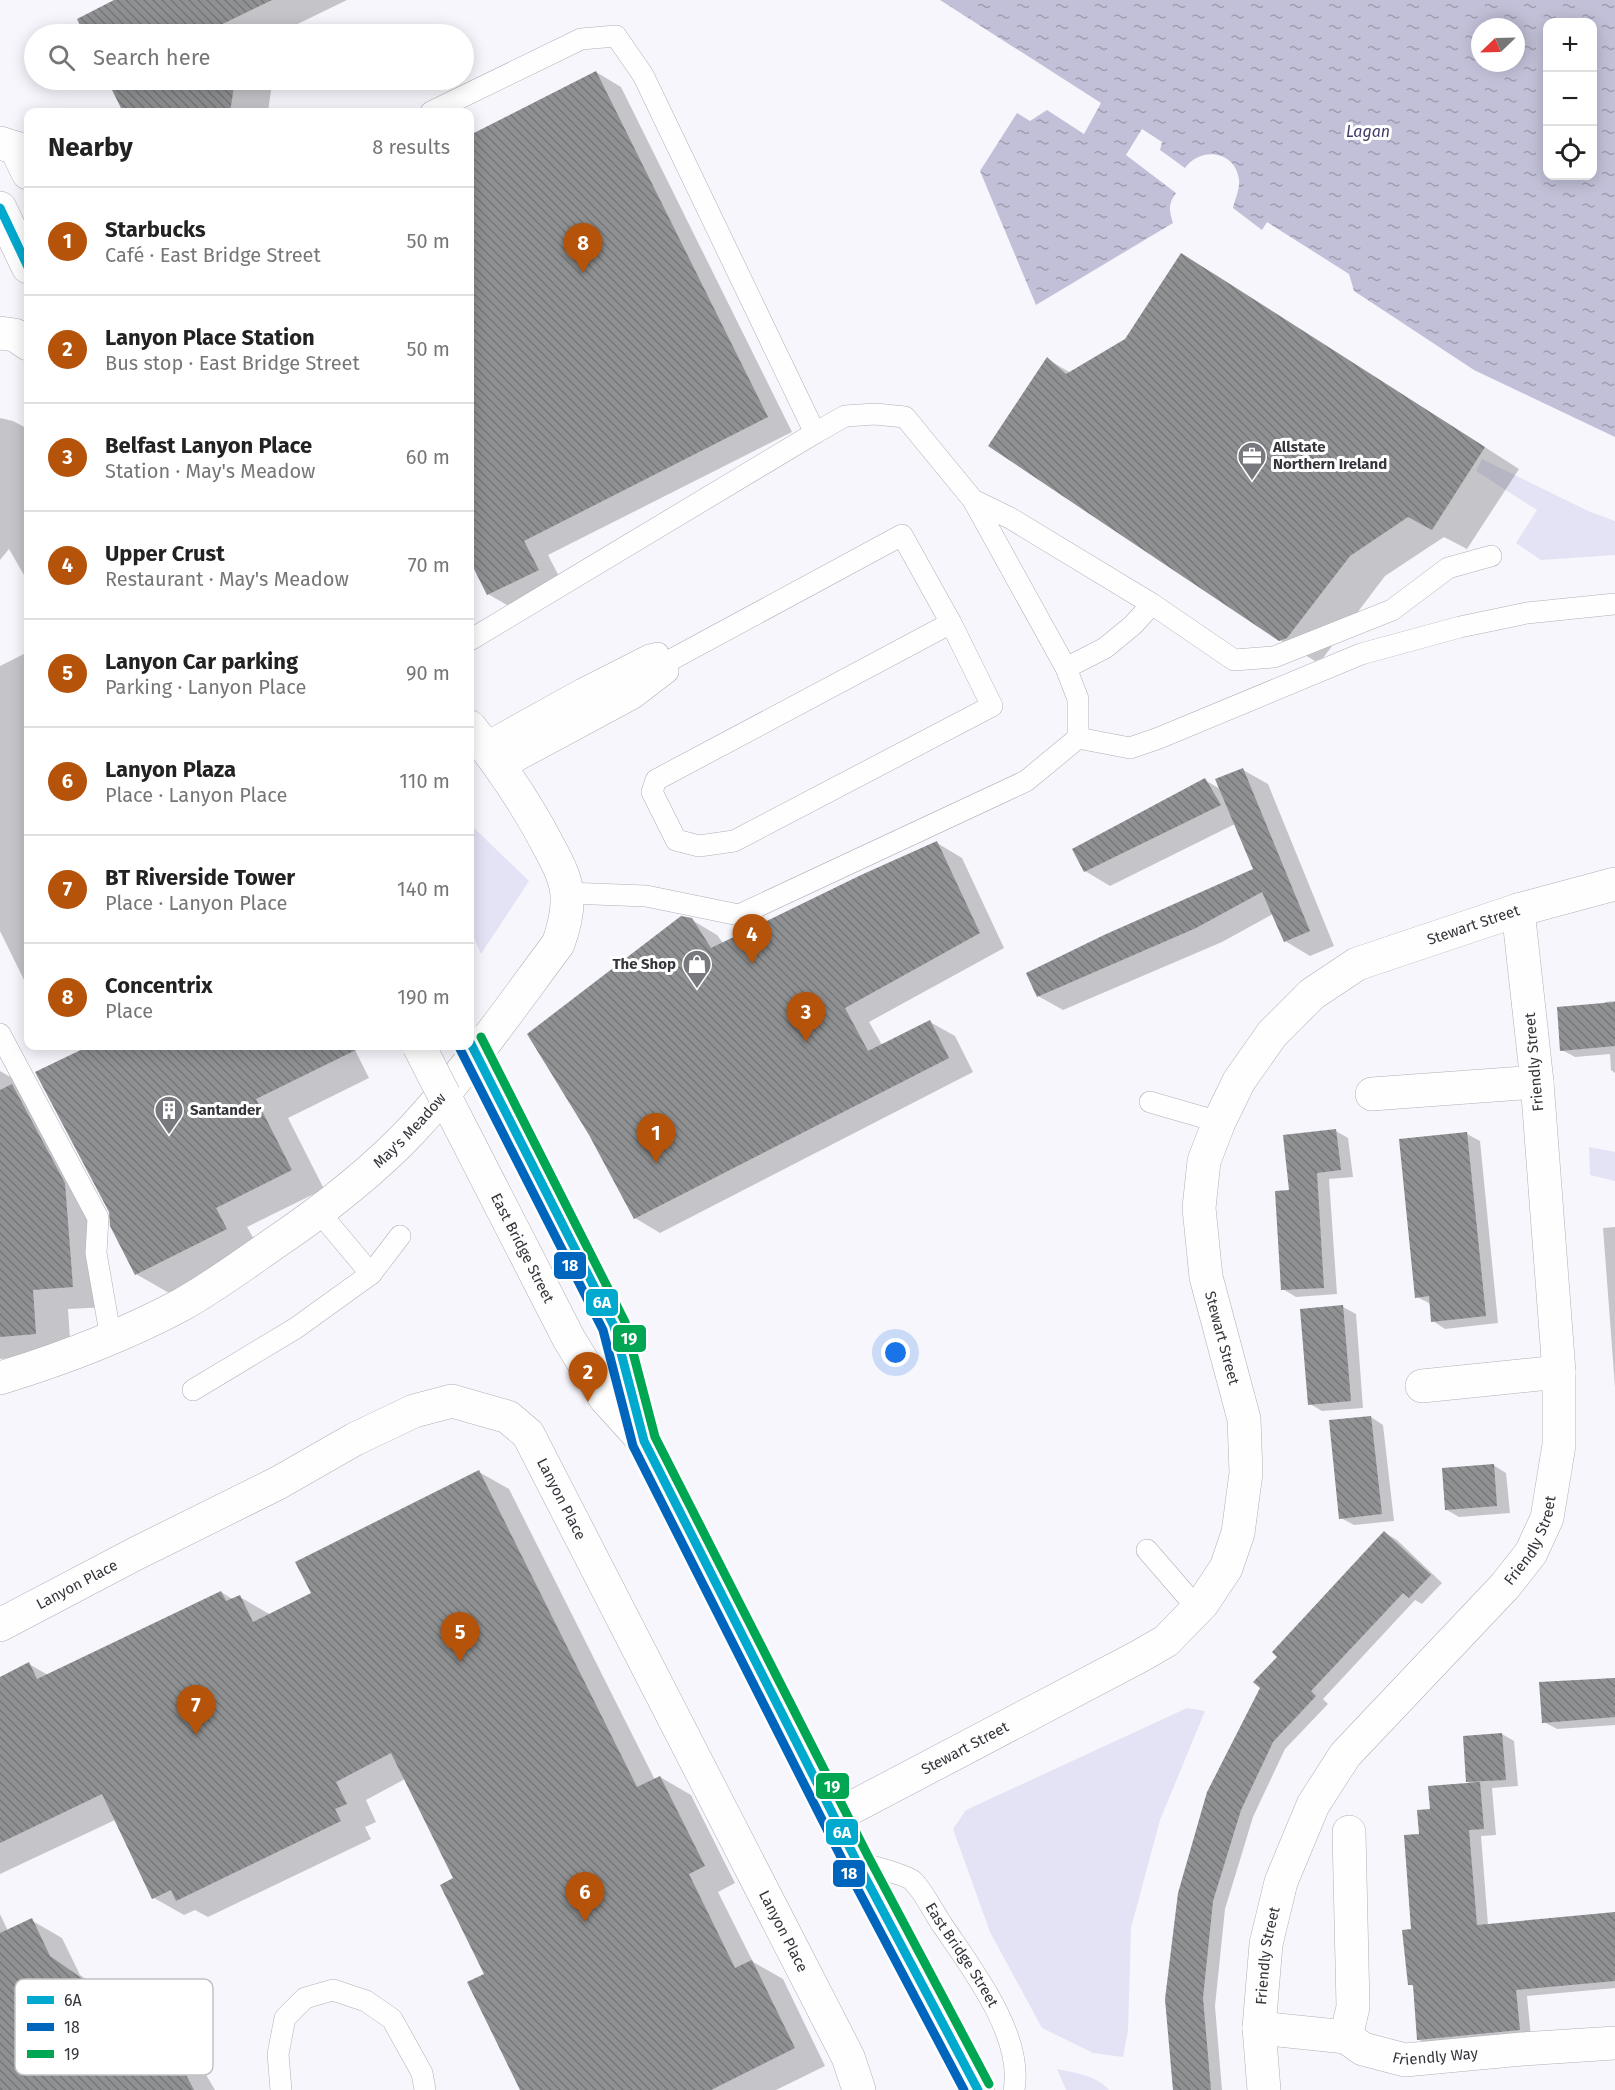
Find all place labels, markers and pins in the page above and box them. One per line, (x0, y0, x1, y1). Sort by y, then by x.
pin: 8 (564, 224, 602, 273)
place label: Allstate Northern Ireland (1272, 438, 1387, 473)
office icon: Allstate Northern Ireland (1236, 440, 1268, 482)
pin: 4 (732, 914, 771, 964)
shop icon: The Shop (681, 948, 713, 990)
place label: The Shop (612, 955, 676, 973)
pin: 3 (786, 992, 826, 1042)
building icon: Santander (153, 1094, 185, 1136)
place label: Santander (190, 1101, 262, 1119)
pin: 1 (636, 1114, 676, 1163)
pin: 2 (568, 1352, 608, 1402)
pin: 5 (440, 1612, 480, 1662)
pin: 7 (176, 1686, 216, 1735)
pin: 6 (566, 1872, 604, 1922)

